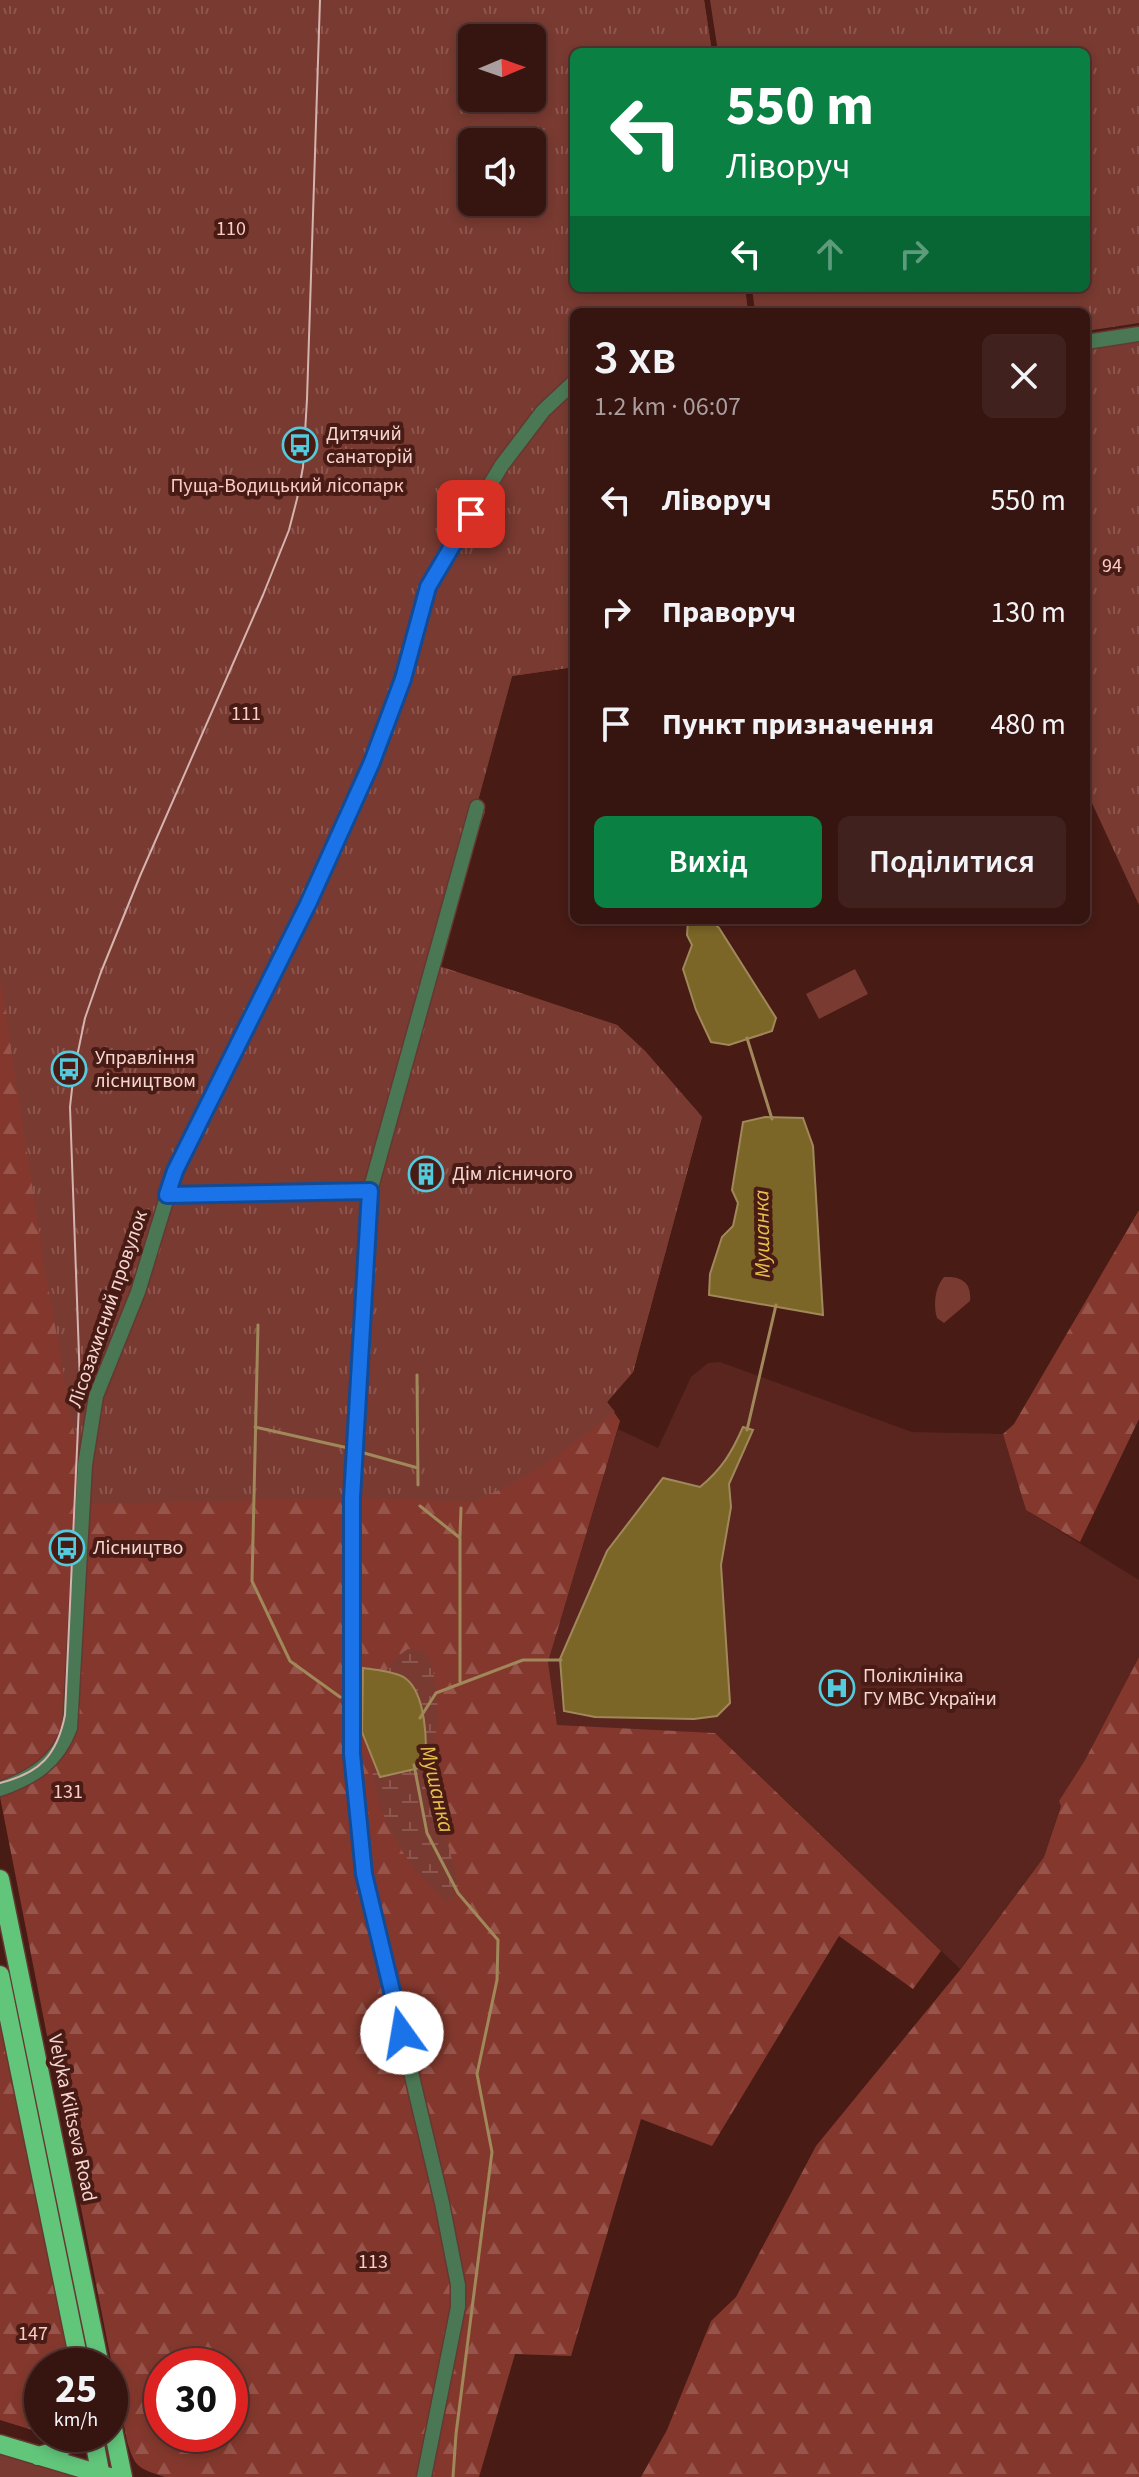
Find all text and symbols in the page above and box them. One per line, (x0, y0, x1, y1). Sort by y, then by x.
north arrow (458, 24, 546, 112)
map controls (458, 24, 546, 216)
text: 550 m (726, 67, 874, 146)
icon: left (594, 80, 698, 184)
button: sound (458, 128, 546, 216)
text: Ліворуч (726, 141, 850, 192)
park label: 110 (216, 215, 246, 243)
icon: left (724, 232, 768, 276)
icon: ahead (808, 232, 852, 276)
icon: right (892, 232, 936, 276)
text: 3 хв (594, 324, 676, 392)
button: close (982, 334, 1066, 418)
text: 1.2 km · 06:07 (594, 388, 741, 425)
place label: Дитячий санаторій (326, 420, 413, 471)
bus stop icon: Дитячий санаторій (281, 426, 319, 464)
park label: Пуща-Водицький лісопарк (170, 472, 404, 500)
icon: left (594, 478, 638, 522)
text: Ліворуч (662, 479, 772, 522)
text: 550 m (990, 479, 1066, 522)
pin (437, 480, 505, 548)
icon: arrive (449, 492, 493, 536)
park label: 94 (1102, 552, 1122, 580)
icon: right (594, 590, 638, 634)
text: Праворуч (662, 591, 796, 634)
text: 130 m (990, 591, 1066, 634)
park label: 111 (231, 700, 261, 728)
icon: arrive (594, 702, 638, 746)
text: Пункт призначення (662, 703, 934, 746)
text: 480 m (990, 703, 1066, 746)
button: Вихід (594, 816, 822, 908)
button: Поділитися (838, 816, 1066, 908)
place label: Управління лісництвом (95, 1044, 196, 1095)
bus stop icon: Управління лісництвом (50, 1050, 88, 1088)
building icon: Дім лісничого (407, 1155, 445, 1193)
place label: Дім лісничого (452, 1160, 573, 1188)
water label: Мушанка (745, 1189, 779, 1278)
street label: Лісозахисний провулок (61, 1207, 155, 1411)
bus stop icon: Лісництво (48, 1529, 86, 1567)
place label: Лісництво (93, 1534, 183, 1562)
place label: Поліклініка ГУ МВС України (863, 1662, 997, 1713)
hospital icon: Поліклініка ГУ МВС України (818, 1669, 856, 1707)
water label: Мушанка (411, 1742, 463, 1836)
park label: 131 (53, 1778, 83, 1806)
position arrow (360, 1991, 444, 2075)
street label: Velyka Kiltseva Road (41, 2032, 103, 2204)
park label: 113 (358, 2248, 388, 2276)
park label: 147 (18, 2320, 48, 2348)
speed limit sign: 30 (144, 2348, 248, 2452)
text: 25 (55, 2361, 97, 2418)
text: km/h (54, 2406, 98, 2434)

